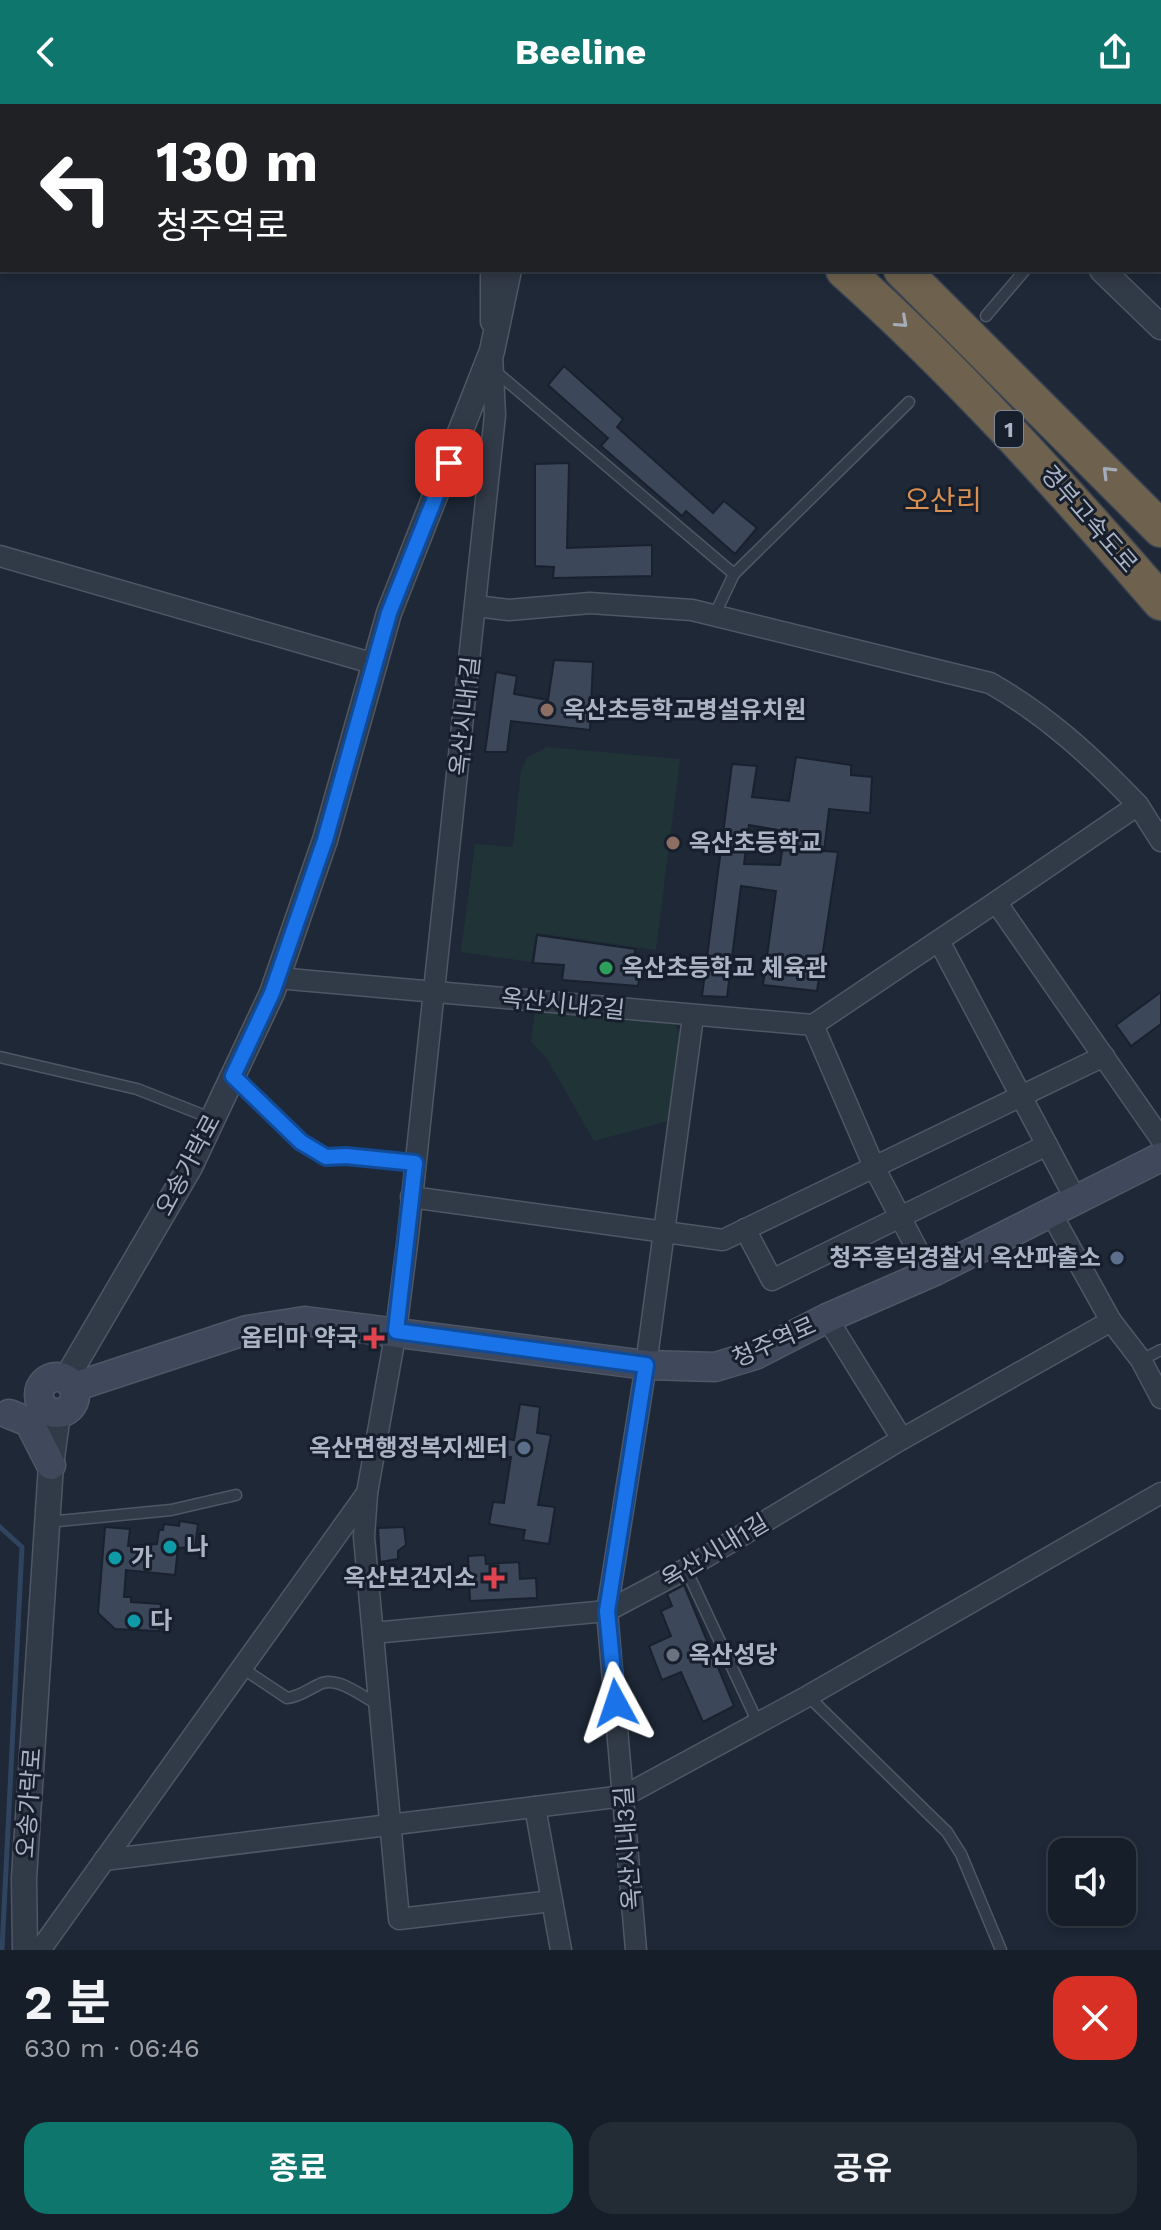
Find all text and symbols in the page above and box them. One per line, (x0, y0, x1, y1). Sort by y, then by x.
icon: back (24, 30, 68, 74)
icon: share (1093, 30, 1137, 74)
text: Beeline (515, 31, 646, 73)
text: 130 m (156, 129, 318, 195)
icon: left (24, 136, 128, 240)
text: 청주역로 (156, 205, 288, 247)
one-way arrow (893, 312, 908, 327)
road number: 1 (995, 411, 1023, 447)
pin (415, 429, 483, 497)
icon: arrive (427, 441, 471, 485)
street label: 경부고속도로 (1035, 460, 1143, 578)
one-way arrow (1103, 467, 1117, 481)
district label: 오산리 (904, 484, 982, 517)
street label: 옥산시내1길 (445, 655, 485, 777)
place label: 옥산초등학교병설유치원 (563, 696, 806, 724)
marker: 옥산초등학교병설유치원 (538, 701, 556, 719)
place label: 옥산초등학교 (689, 829, 821, 857)
marker: 옥산초등학교 (664, 834, 682, 852)
place label: 옥산초등학교 체육관 (622, 954, 828, 982)
marker: 옥산초등학교 체육관 (597, 959, 615, 977)
street label: 옥산시내2길 (500, 984, 626, 1024)
street label: 오송가락로 (150, 1110, 226, 1220)
place label: 청주흥덕경찰서 옥산파출소 (829, 1244, 1101, 1272)
marker: 청주흥덕경찰서 옥산파출소 (1108, 1249, 1126, 1267)
street label: 청주역로 (728, 1311, 820, 1373)
place label: 옵티마 약국 (241, 1324, 358, 1352)
marker: 옵티마 약국 (365, 1329, 383, 1347)
place label: 옥산면행정복지센터 (309, 1434, 508, 1462)
marker: 옥산면행정복지센터 (515, 1439, 533, 1457)
street label: 옥산시내1길 (656, 1508, 774, 1594)
place label: 나 (186, 1533, 208, 1561)
marker: 나 (161, 1538, 179, 1556)
place label: 가 (131, 1544, 153, 1572)
marker: 가 (106, 1549, 124, 1567)
place label: 옥산보건지소 (344, 1564, 476, 1592)
marker: 옥산보건지소 (483, 1567, 505, 1589)
place label: 다 (150, 1607, 172, 1635)
marker: 다 (125, 1612, 143, 1630)
place label: 옥산성당 (689, 1641, 777, 1669)
marker: 옥산성당 (664, 1646, 682, 1664)
position arrow (574, 1661, 658, 1745)
street label: 오송가락로 (11, 1747, 47, 1859)
street label: 옥산시내3길 (610, 1785, 646, 1911)
map controls (1048, 1838, 1136, 1926)
button: sound (1048, 1838, 1136, 1926)
text: 2 분 (24, 1974, 111, 2031)
button: close (1053, 1976, 1137, 2060)
text: 630 m · 06:46 (24, 2033, 200, 2063)
button: 종료 (24, 2122, 573, 2214)
button: 공유 (589, 2122, 1137, 2214)

